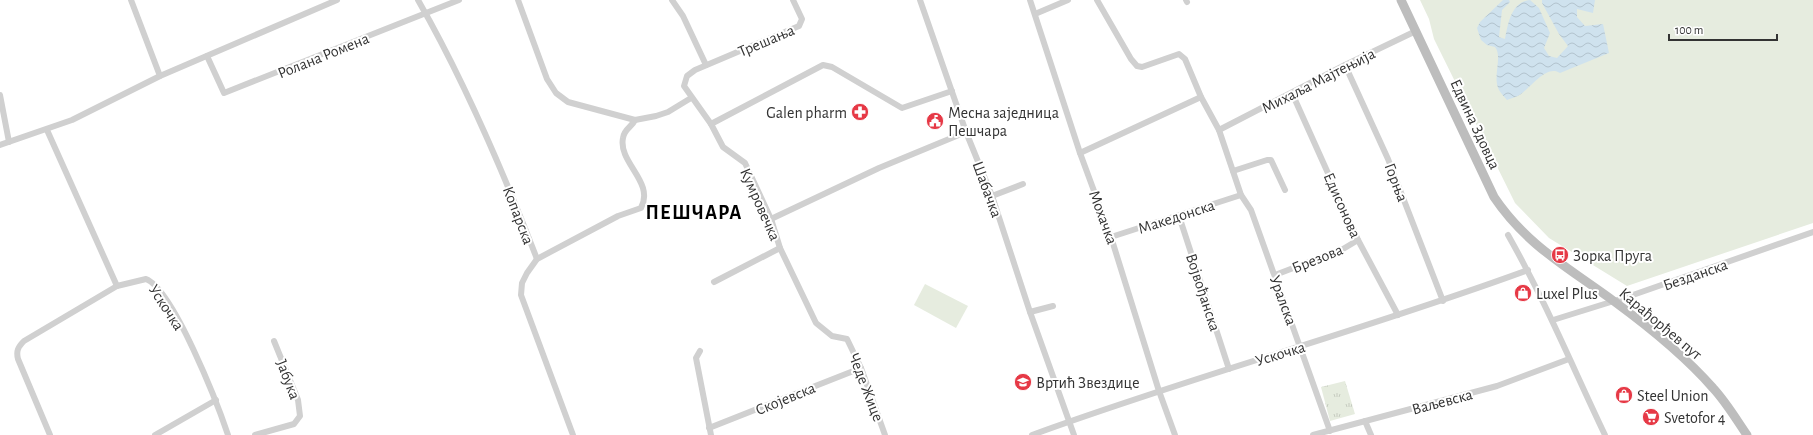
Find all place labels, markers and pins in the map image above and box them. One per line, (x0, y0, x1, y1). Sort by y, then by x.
pharmacy icon: Galen pharm (850, 102, 870, 122)
place label: Galen pharm (766, 105, 847, 121)
place label: Месна заједница Пешчара (948, 105, 1059, 139)
public building icon: Месна заједница Пешчара (925, 111, 945, 131)
bus stop icon: Зорка Пруга (1550, 245, 1570, 265)
place label: Зорка Пруга (1573, 248, 1652, 265)
shop icon: Luxel Plus (1513, 283, 1533, 303)
place label: Luxel Plus (1536, 286, 1598, 302)
school or university icon: Вртић Звездице (1013, 372, 1033, 392)
place label: Вртић Звездице (1036, 375, 1140, 391)
shop icon: Steel Union (1614, 385, 1634, 405)
place label: Steel Union (1637, 388, 1709, 404)
supermarket icon: Svetofor 4 (1641, 407, 1661, 427)
place label: Svetofor 4 (1664, 410, 1726, 426)

